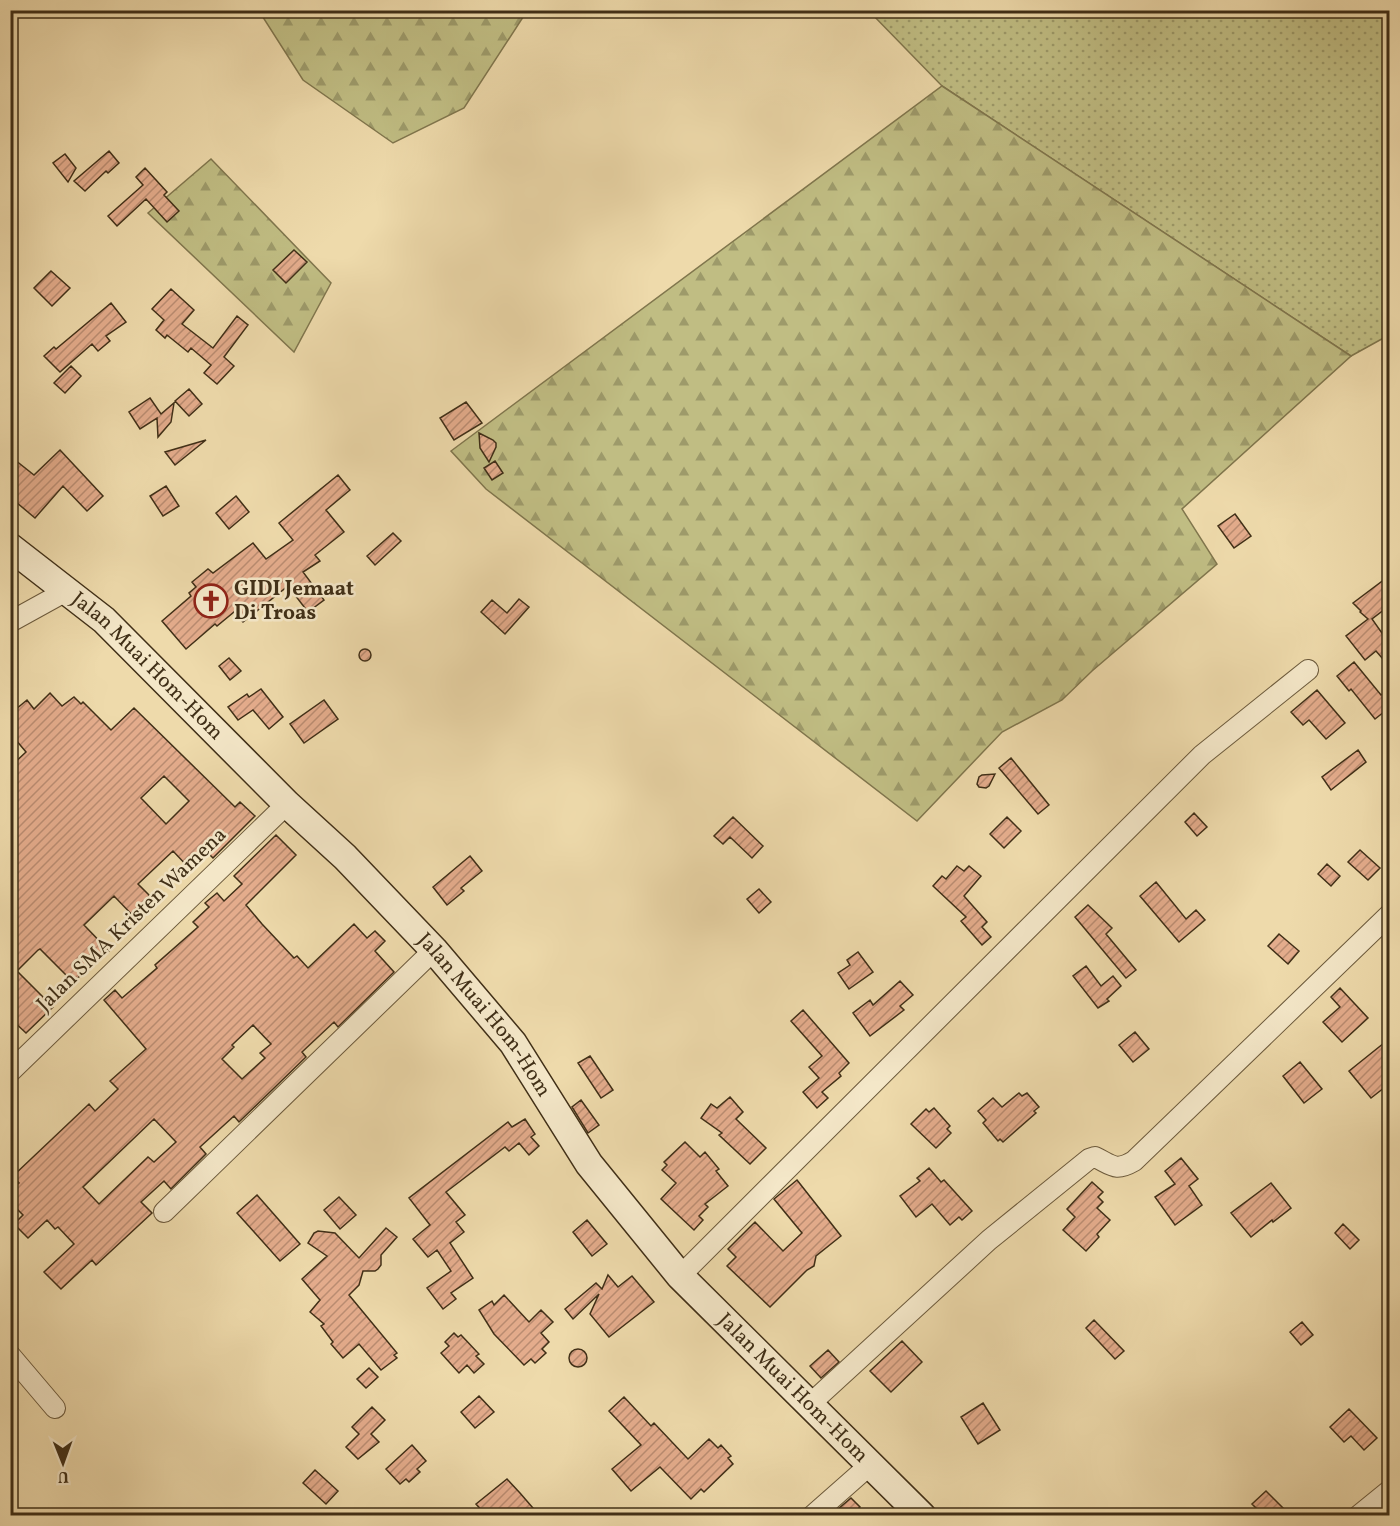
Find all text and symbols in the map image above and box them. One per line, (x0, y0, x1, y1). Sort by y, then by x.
place label: GIDI Jemaat Di Troas (234, 575, 354, 628)
church icon: GIDI Jemaat Di Troas (193, 583, 229, 619)
street label: Jalan Muai Hom-Hom (65, 585, 230, 747)
street label: Jalan SMA Kristen Wamena (31, 821, 233, 1019)
street label: Jalan Muai Hom-Hom (410, 926, 558, 1103)
street label: Jalan Muai Hom-Hom (711, 1306, 875, 1469)
north arrow (33, 1433, 93, 1493)
text: U (58, 1465, 69, 1487)

